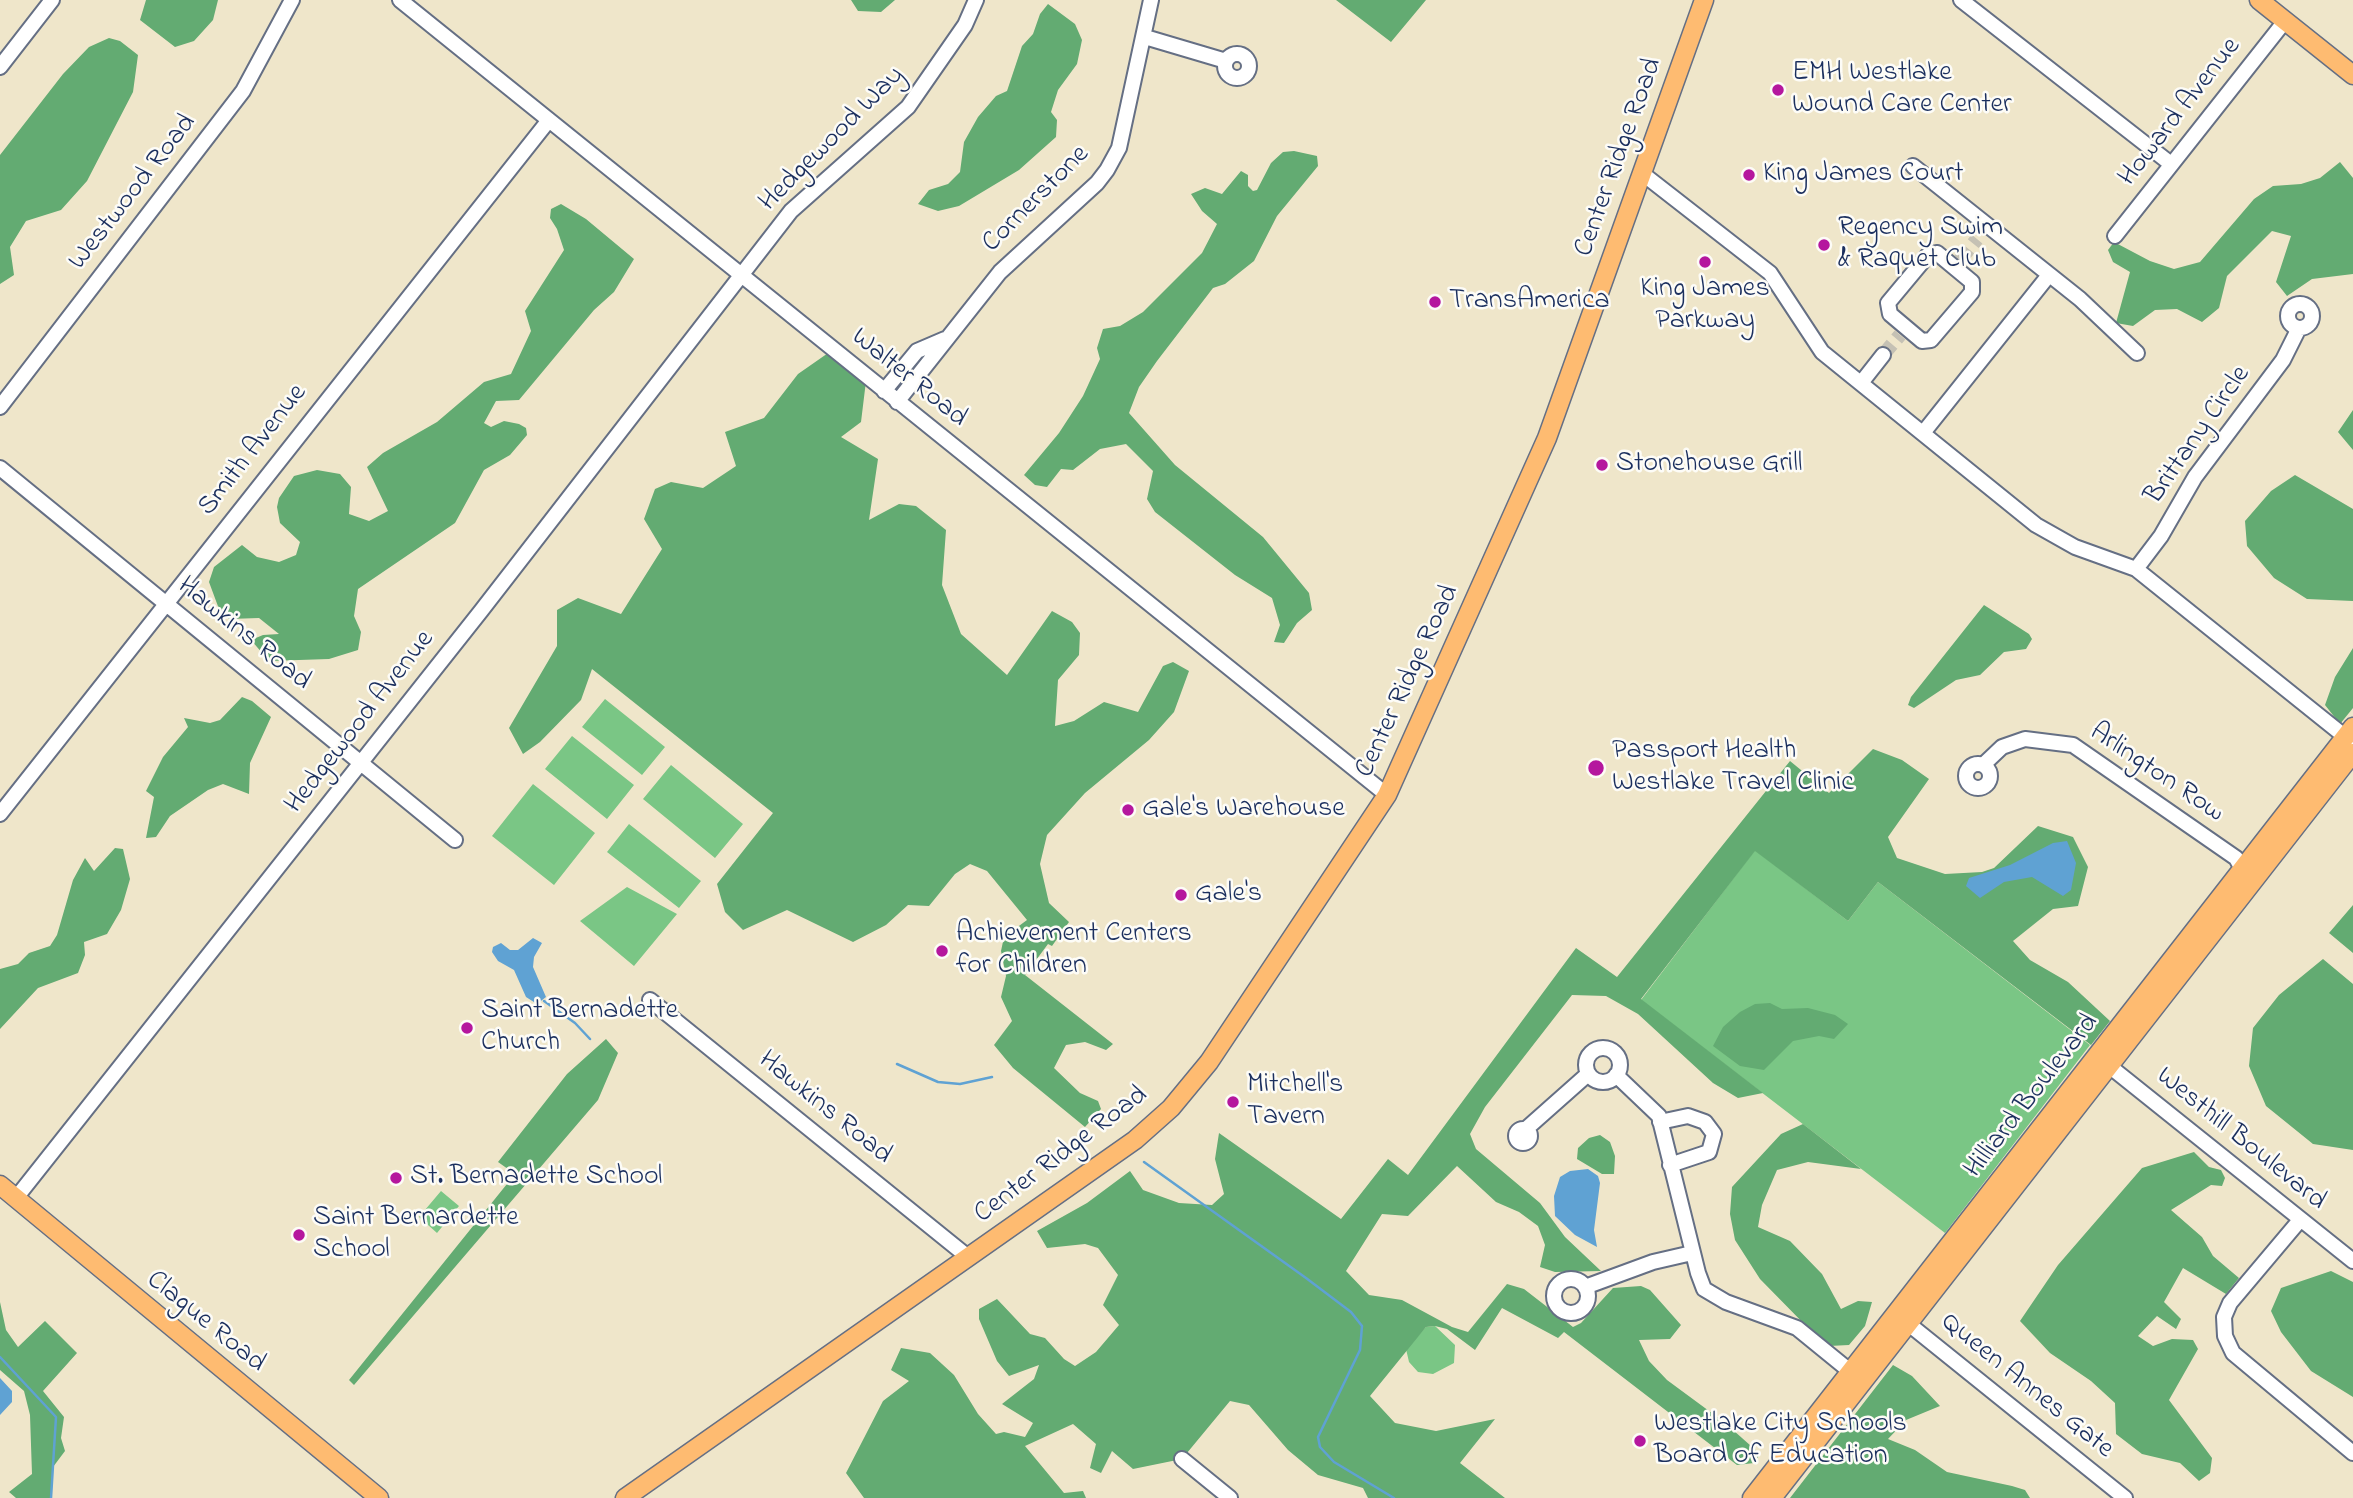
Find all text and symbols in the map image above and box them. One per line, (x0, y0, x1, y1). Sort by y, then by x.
street label: Howard Avenue (2113, 32, 2249, 194)
street label: Center Ridge Road (1569, 54, 1671, 262)
place label: EMH Westlake Wound Care Center (1792, 57, 2012, 123)
street label: Hedgewood Way (753, 60, 913, 220)
marker: EMH Westlake Wound Care Center (1770, 82, 1786, 98)
street label: Westwood Road (63, 108, 205, 278)
street label: Cornerstone (976, 139, 1098, 261)
place label: King James Court (1763, 158, 1963, 192)
marker: King James Court (1741, 167, 1757, 183)
place label: Regency Swim & Raquet Club (1838, 212, 2003, 278)
marker: Regency Swim & Raquet Club (1816, 237, 1832, 253)
marker: King James Parkway (1697, 254, 1713, 270)
place label: King James Parkway (1640, 273, 1770, 339)
place label: TransAmerica (1449, 285, 1610, 319)
marker: TransAmerica (1427, 294, 1443, 310)
street label: Walter Road (843, 322, 973, 436)
street label: Brittany Circle (2139, 360, 2259, 512)
street label: Smith Avenue (192, 378, 316, 524)
place label: Stonehouse Grill (1616, 448, 1803, 482)
marker: Stonehouse Grill (1594, 457, 1610, 473)
street label: Hawkins Road (169, 571, 317, 699)
street label: Center Ridge Road (1350, 580, 1468, 784)
street label: Hedgewood Avenue (279, 625, 443, 821)
street label: Arlington Row (2082, 717, 2230, 831)
place label: Passport Health Westlake Travel Clinic (1612, 735, 1854, 801)
marker: Passport Health Westlake Travel Clinic (1586, 758, 1606, 778)
place label: Gale's Warehouse (1142, 793, 1345, 827)
marker: Gale's Warehouse (1120, 802, 1136, 818)
place label: Gale's (1195, 878, 1262, 912)
marker: Gale's (1173, 887, 1189, 903)
place label: Achievement Centers for Children (956, 918, 1192, 984)
marker: Achievement Centers for Children (934, 943, 950, 959)
place label: Saint Bernadette Church (481, 995, 678, 1061)
street label: Hilliard Boulevard (1958, 1008, 2108, 1186)
marker: Saint Bernadette Church (459, 1020, 475, 1036)
street label: Hawkins Road (750, 1045, 898, 1173)
street label: Westhill Boulevard (2148, 1061, 2332, 1219)
place label: Mitchell's Tavern (1247, 1069, 1343, 1135)
street label: Center Ridge Road (969, 1080, 1155, 1232)
marker: Mitchell's Tavern (1225, 1094, 1241, 1110)
place label: St. Bernadette School (410, 1161, 662, 1195)
marker: St. Bernadette School (388, 1170, 404, 1186)
place label: Saint Bernardette School (313, 1202, 519, 1268)
marker: Saint Bernardette School (291, 1227, 307, 1243)
street label: Clague Road (138, 1265, 272, 1381)
street label: Queen Annes Gate (1933, 1307, 2119, 1467)
place label: Westlake City Schools Board of Education (1654, 1408, 1907, 1474)
marker: Westlake City Schools Board of Education (1632, 1433, 1648, 1449)

